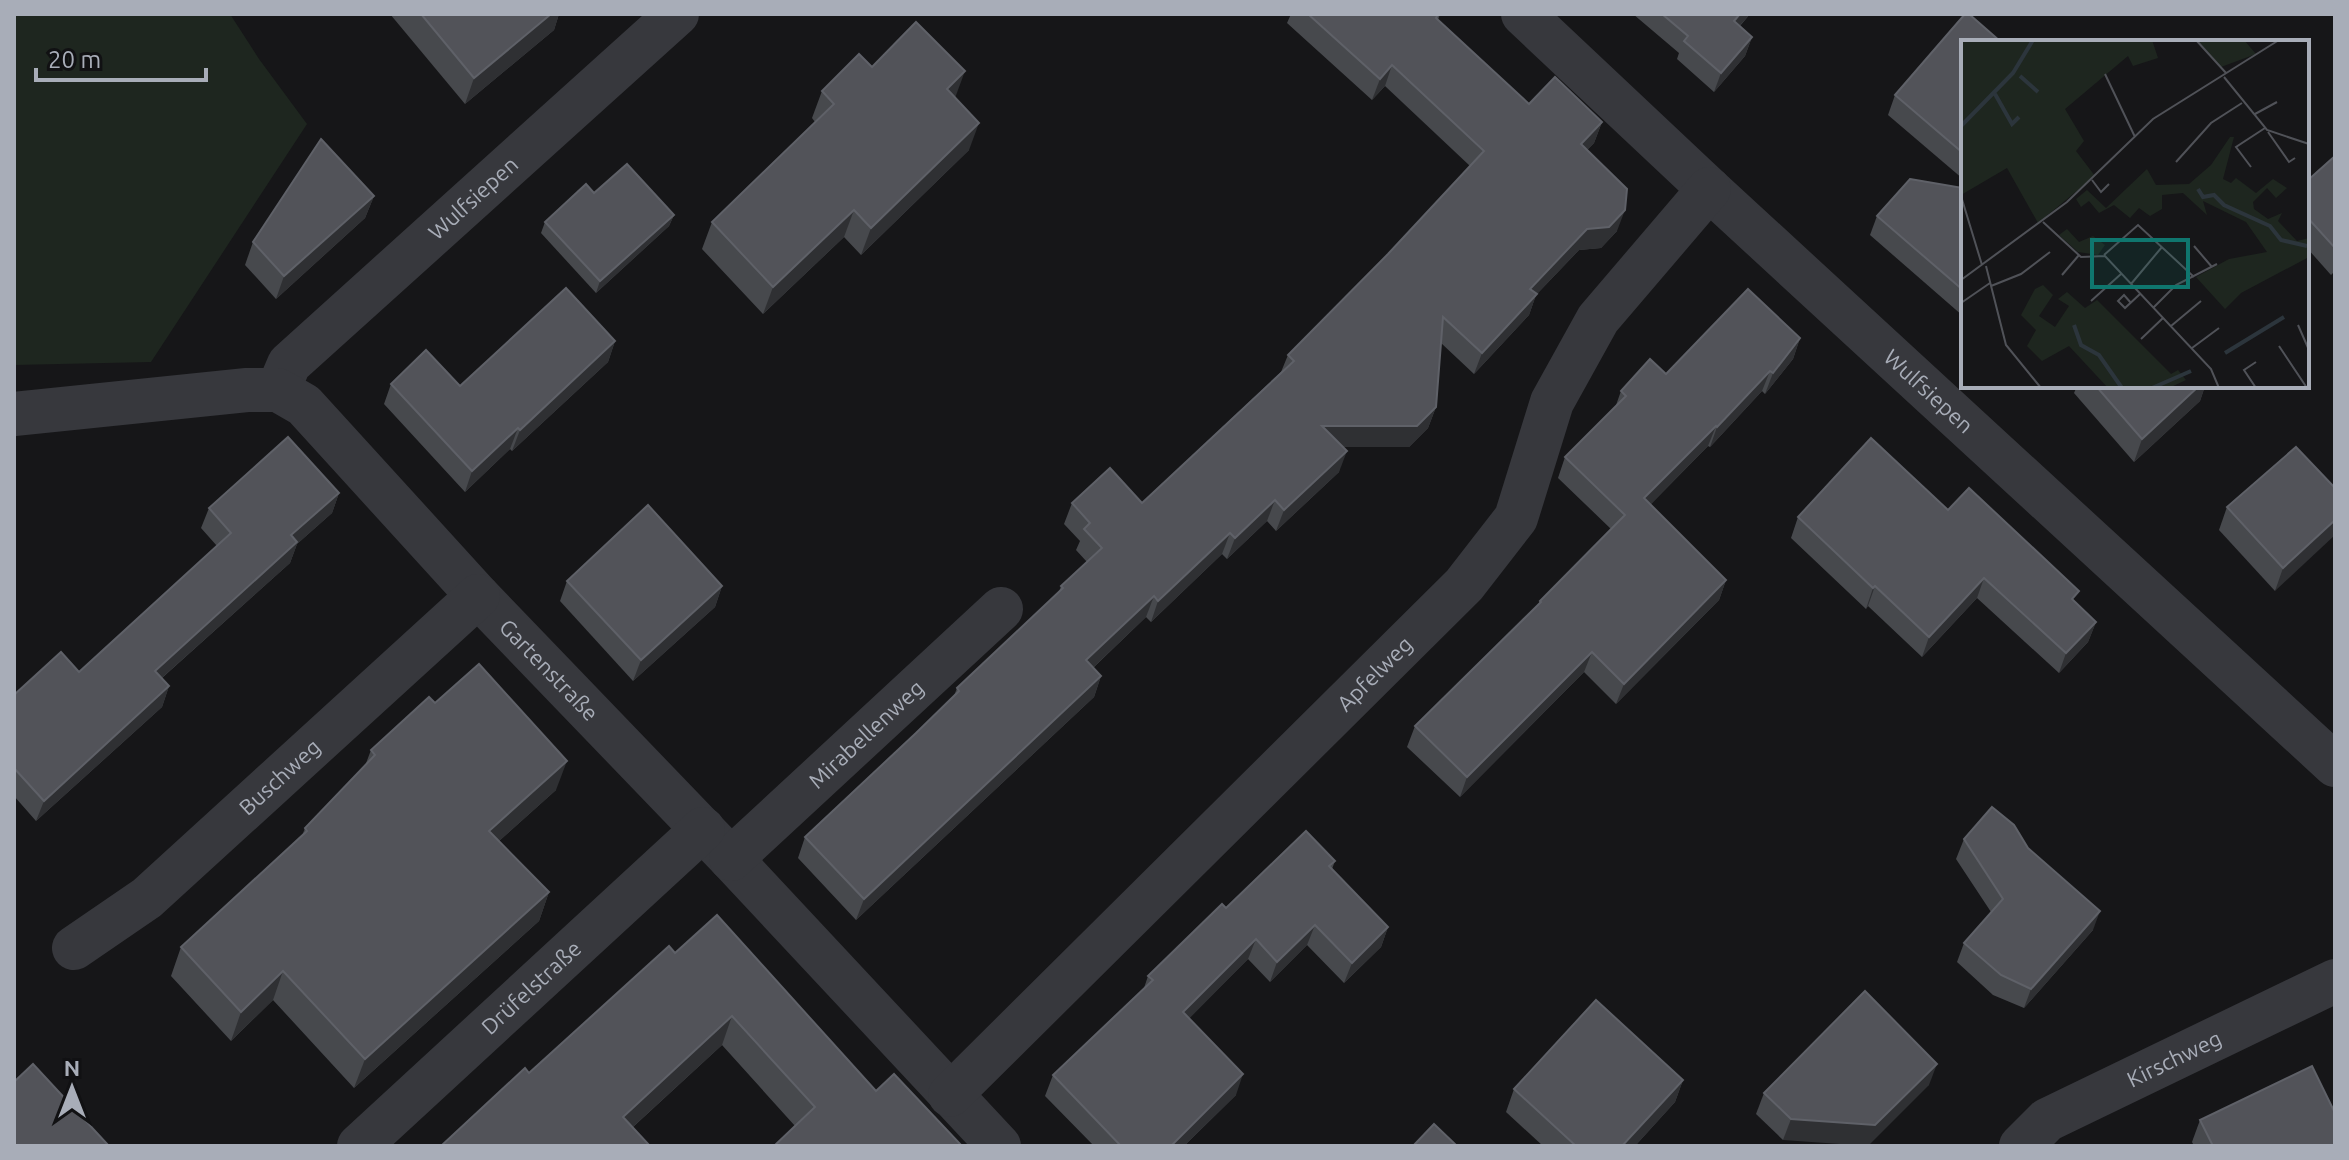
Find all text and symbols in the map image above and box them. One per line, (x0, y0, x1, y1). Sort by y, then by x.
scale bar (36, 32, 206, 82)
inset map (1961, 40, 2309, 388)
text: 20 m (48, 46, 101, 73)
street label: Wulfsiepen (423, 151, 522, 244)
street label: Wulfsiepen (1880, 344, 1979, 438)
street label: Gartenstraße (495, 614, 604, 725)
street label: Apfelweg (1332, 631, 1417, 716)
street label: Mirabellenweg (803, 674, 928, 793)
street label: Buschweg (234, 733, 325, 820)
street label: Drüfelstraße (476, 935, 586, 1039)
street label: Kirschweg (2123, 1025, 2225, 1092)
north arrow (32, 1048, 112, 1128)
text: N (64, 1055, 80, 1080)

